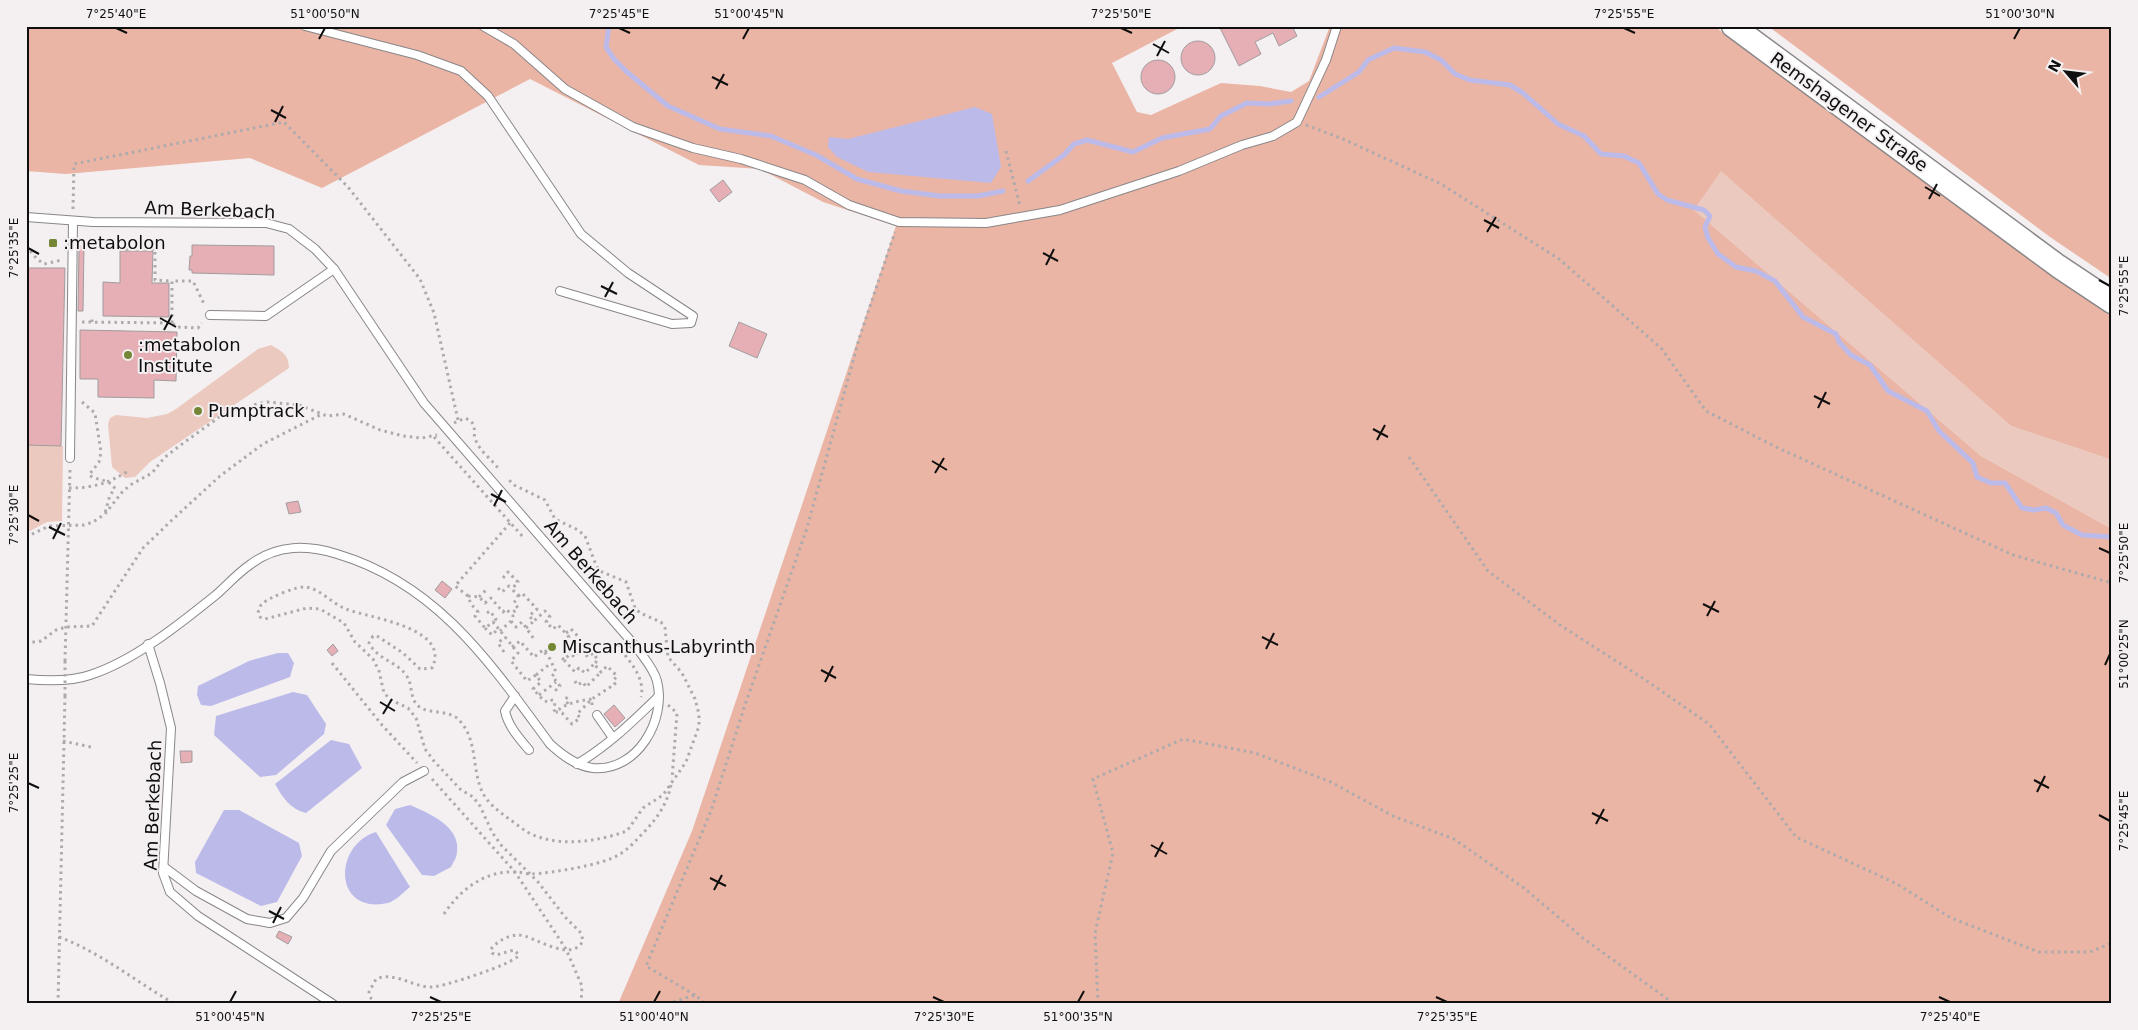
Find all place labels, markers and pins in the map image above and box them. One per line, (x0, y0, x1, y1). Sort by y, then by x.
place label: :metabolon (63, 232, 166, 253)
marker: :metabolon (47, 237, 59, 249)
place label: :metabolon Institute (138, 334, 241, 376)
marker: :metabolon Institute (122, 349, 134, 361)
place label: Pumptrack (208, 400, 305, 421)
marker: Pumptrack (192, 405, 204, 417)
place label: Miscanthus-Labyrinth (562, 636, 755, 657)
marker: Miscanthus-Labyrinth (546, 641, 558, 653)

